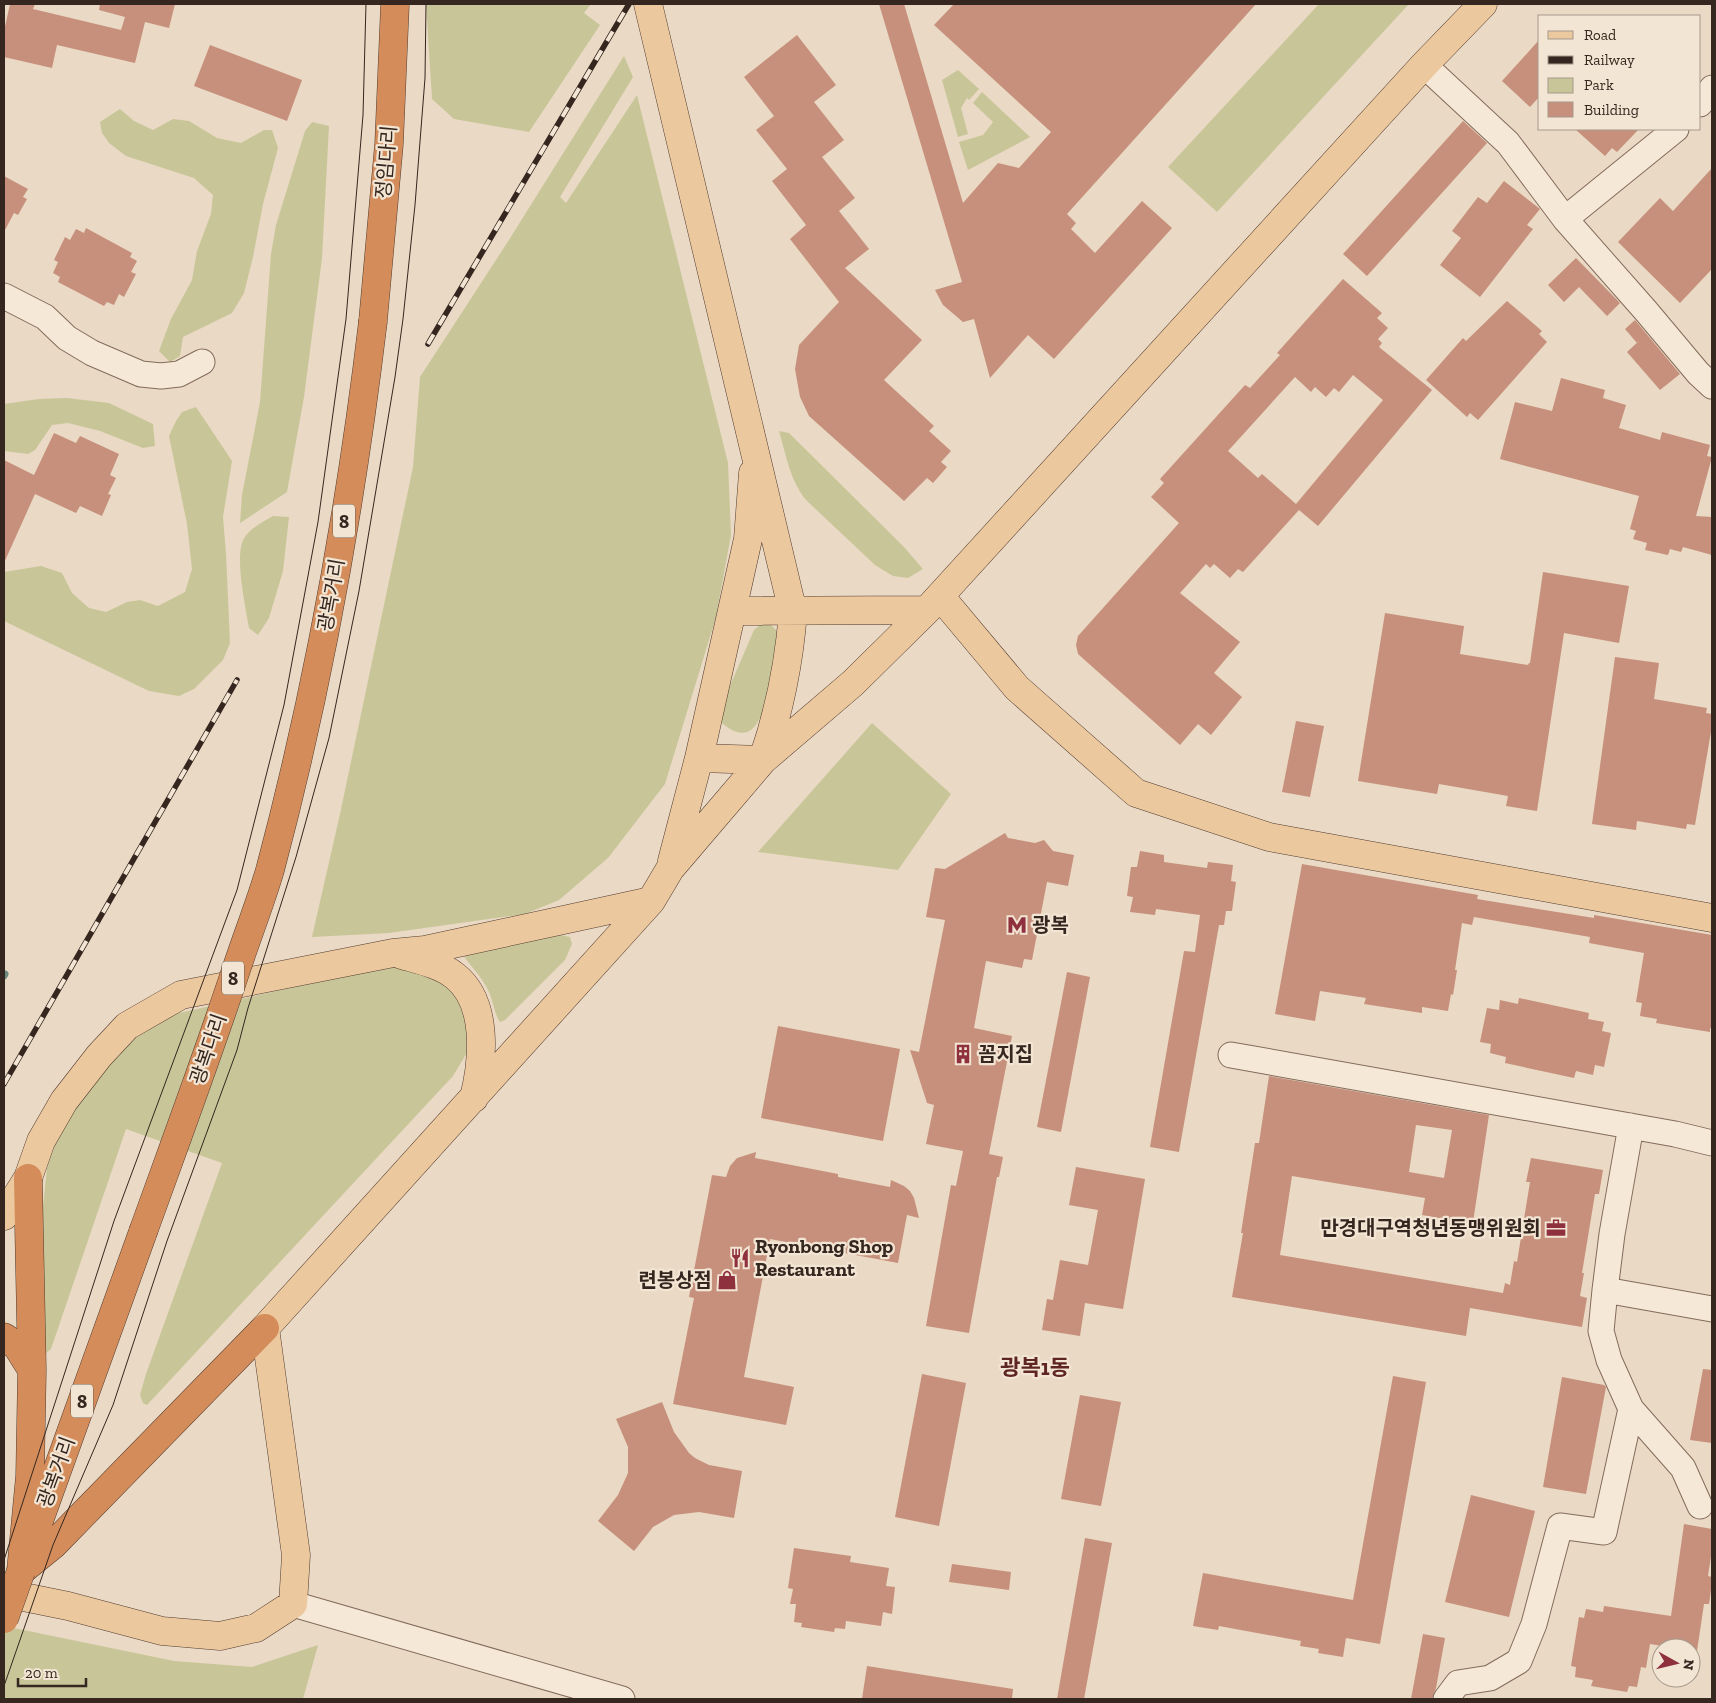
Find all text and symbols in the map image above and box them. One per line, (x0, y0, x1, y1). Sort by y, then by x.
legend (1538, 15, 1701, 130)
text: Road (1584, 26, 1617, 44)
text: Railway (1584, 51, 1635, 69)
text: Park (1584, 76, 1614, 94)
text: Building (1584, 101, 1639, 119)
street label: 정임다리 (371, 124, 401, 200)
road number: 8 (333, 504, 355, 538)
street label: 광복거리 (313, 557, 349, 633)
place label: 광복 (1032, 913, 1069, 937)
metro station icon: 광복 (1006, 914, 1028, 936)
road number: 8 (222, 961, 244, 994)
street label: 광복다리 (185, 1010, 231, 1088)
place label: 꼼지집 (978, 1042, 1033, 1066)
building icon: 꼼지집 (952, 1043, 974, 1065)
place label: 만경대구역청년동맹위원회 (1320, 1216, 1541, 1240)
office icon: 만경대구역청년동맹위원회 (1545, 1217, 1567, 1239)
place label: Ryonbong Shop Restaurant (755, 1234, 893, 1281)
restaurant icon: Ryonbong Shop Restaurant (729, 1247, 751, 1269)
place label: 련봉상점 (638, 1268, 712, 1292)
shop icon: 련봉상점 (716, 1269, 738, 1291)
district label: 광복1동 (1000, 1354, 1070, 1381)
road number: 8 (71, 1384, 93, 1418)
street label: 광복거리 (32, 1433, 80, 1511)
north arrow (1651, 1638, 1701, 1688)
scale bar (18, 1656, 85, 1688)
text: N (1679, 1658, 1698, 1672)
text: 20 m (25, 1664, 58, 1682)

